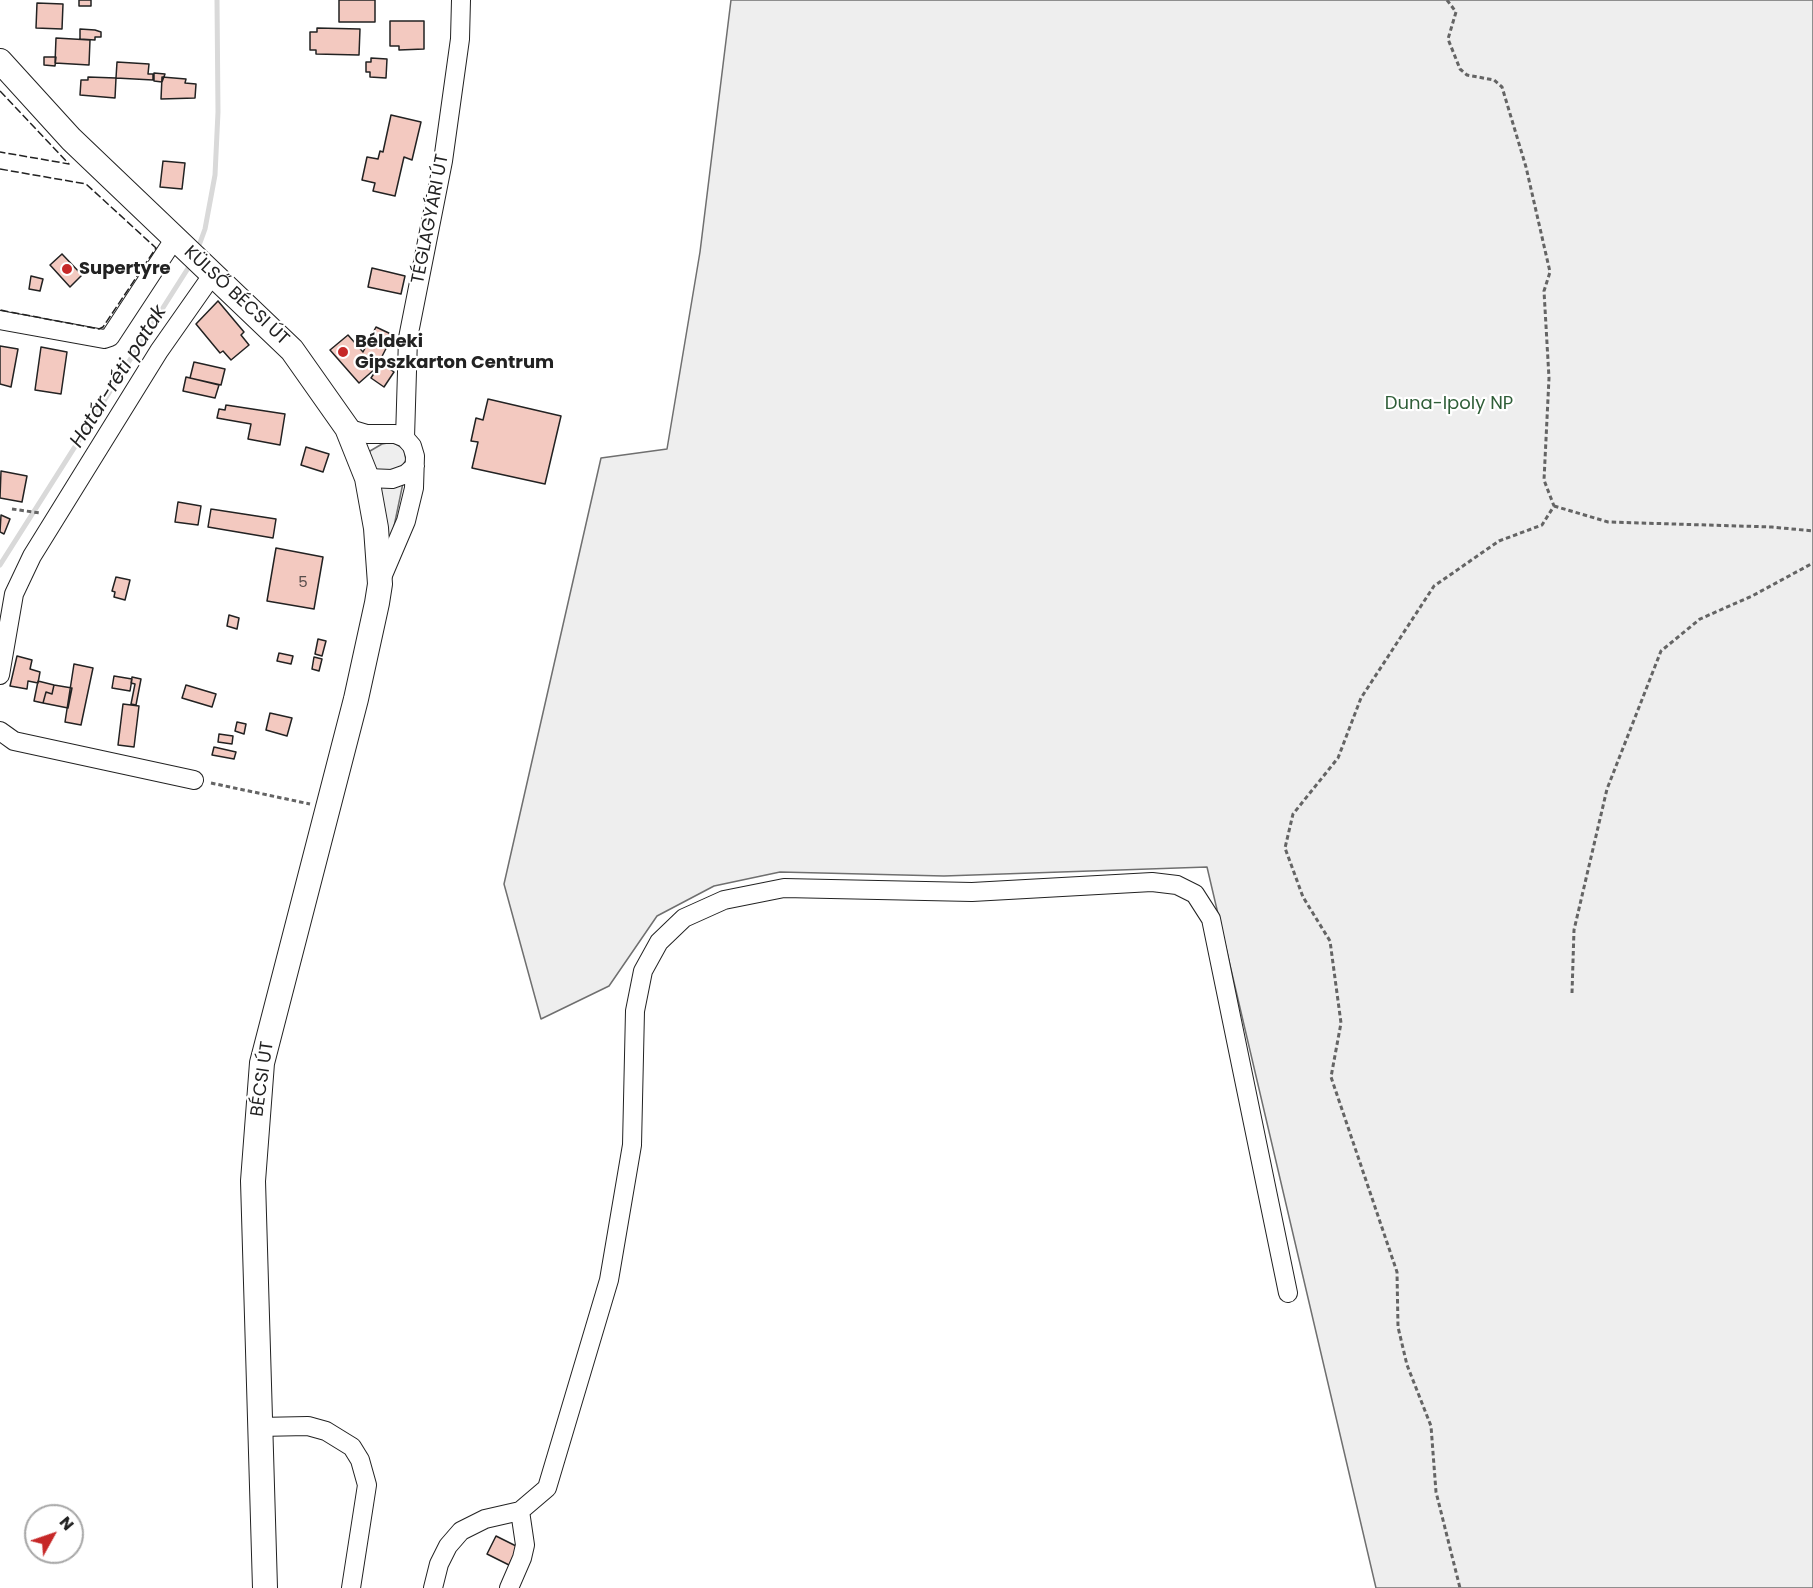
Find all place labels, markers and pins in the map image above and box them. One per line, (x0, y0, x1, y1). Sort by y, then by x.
place label: Supertyre (79, 258, 171, 280)
marker: Supertyre (60, 262, 74, 276)
place label: Béldeki Gipszkarton Centrum (355, 331, 554, 374)
marker: Béldeki Gipszkarton Centrum (336, 345, 350, 359)

